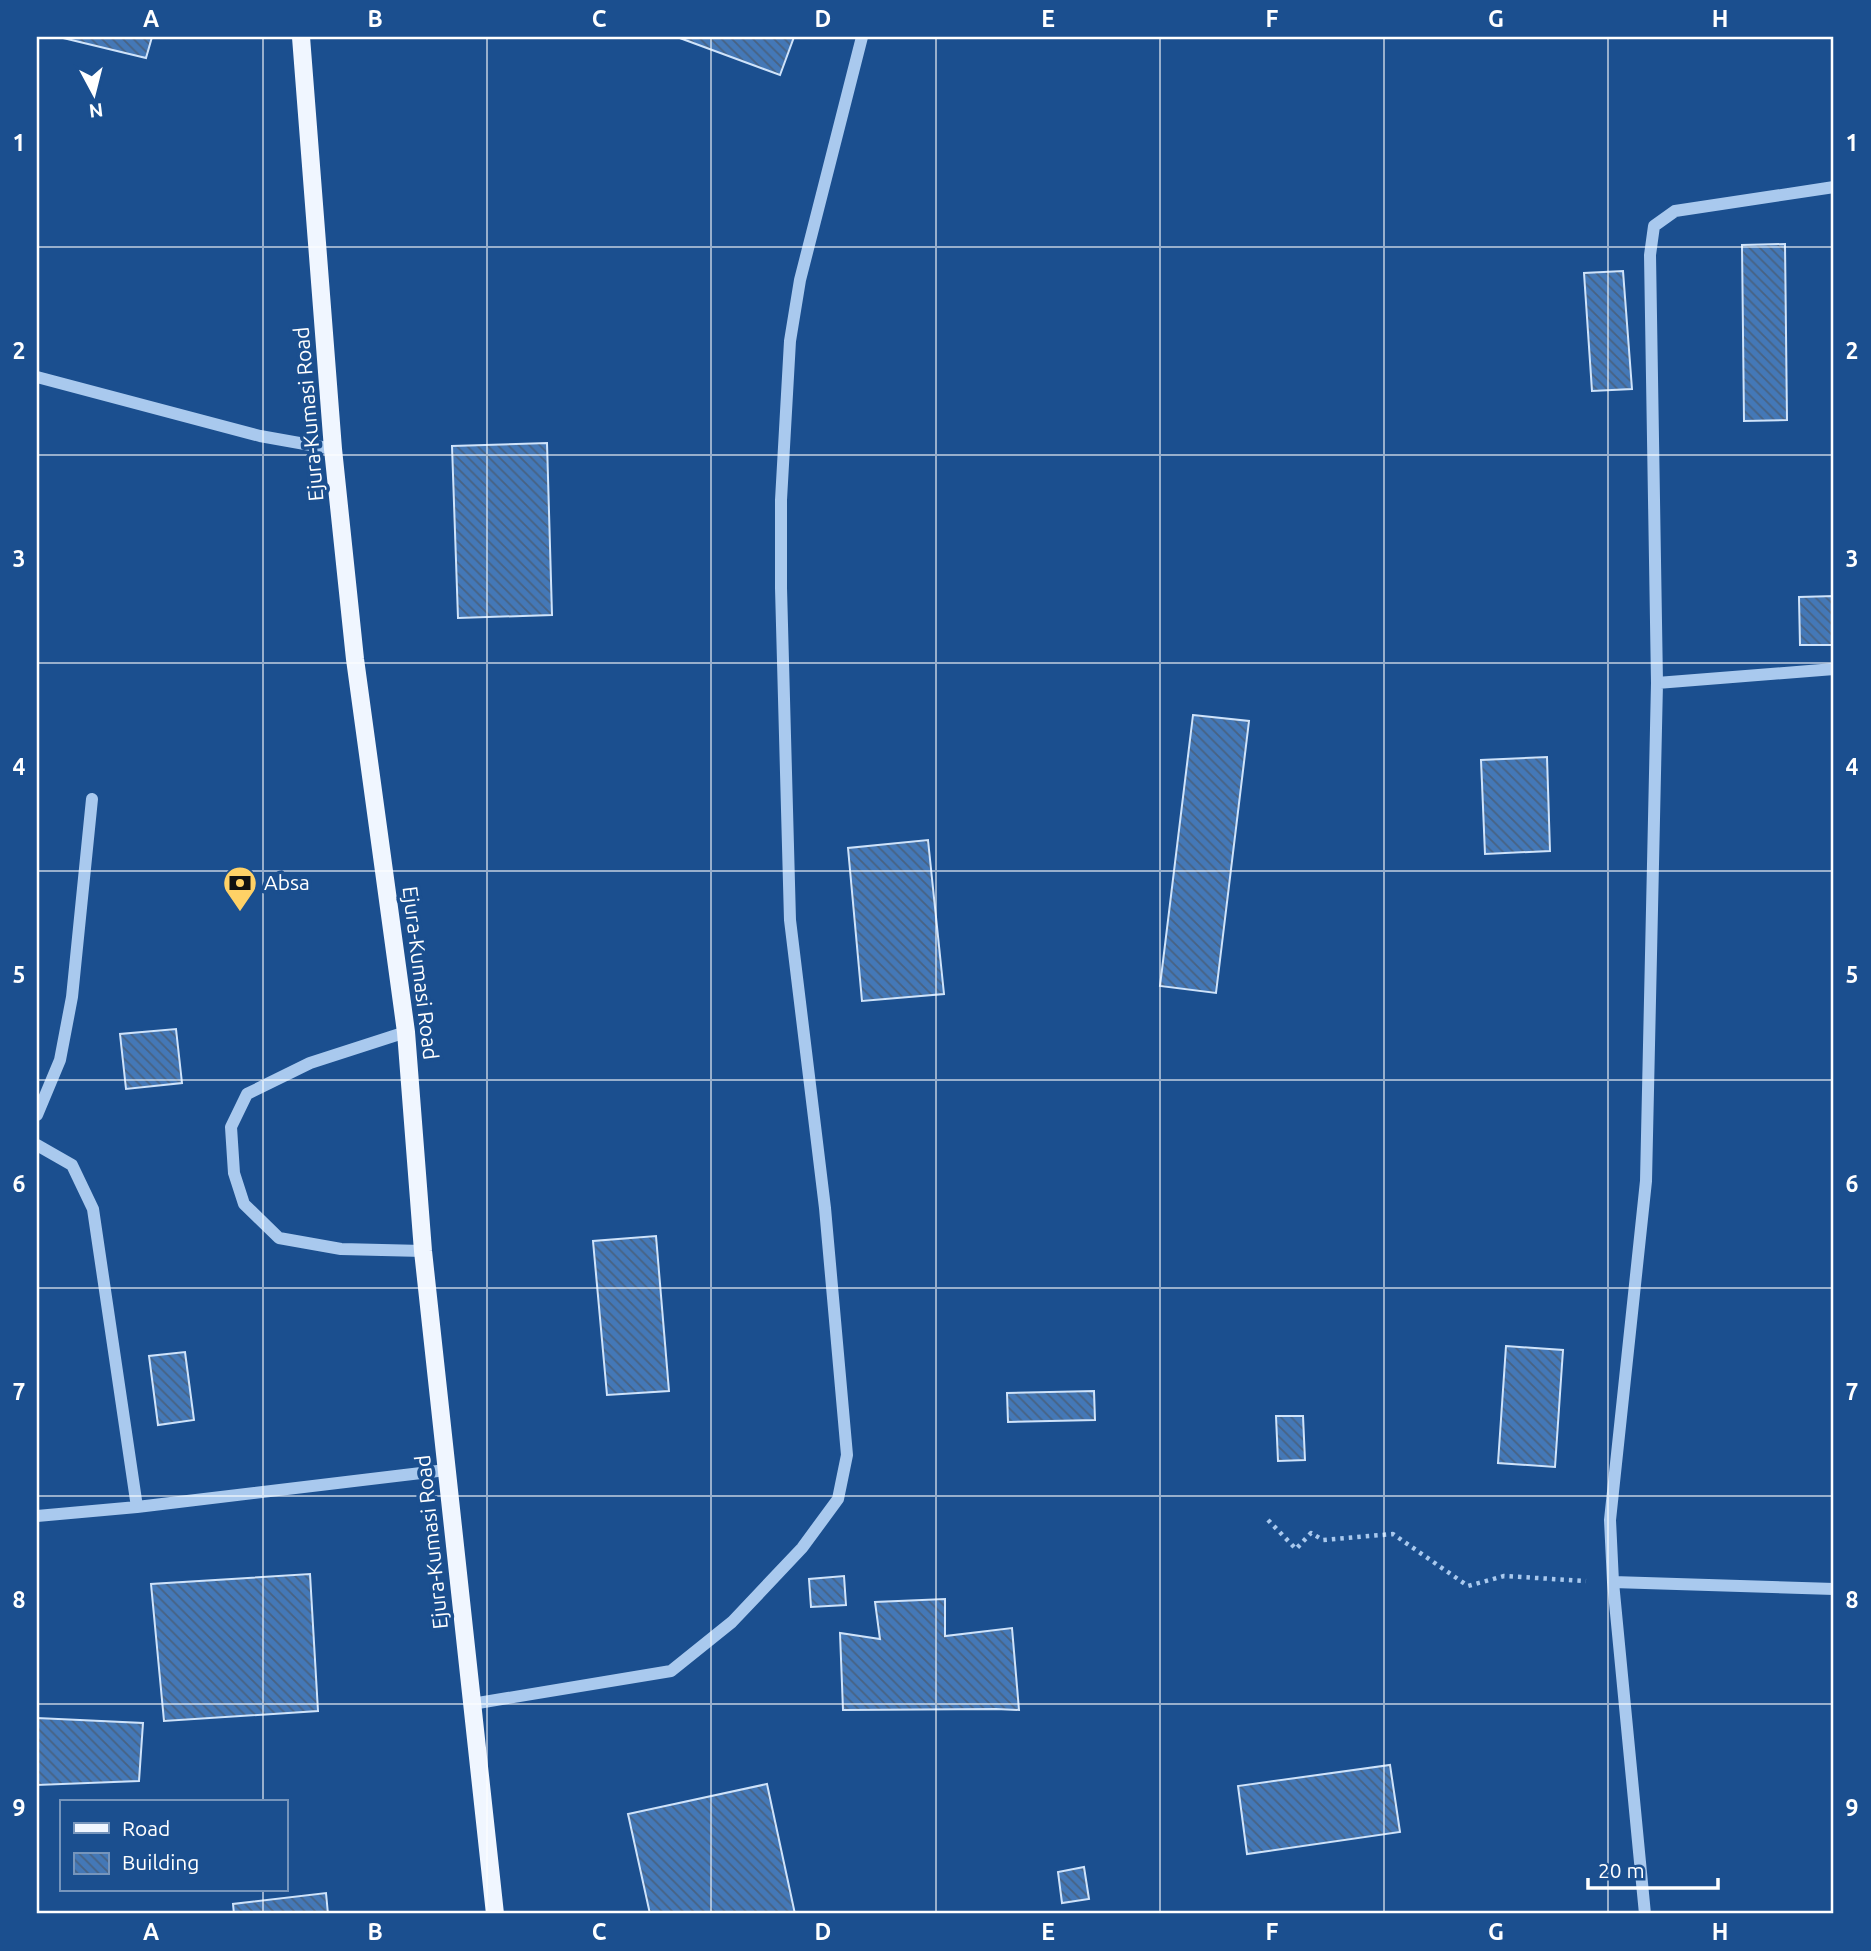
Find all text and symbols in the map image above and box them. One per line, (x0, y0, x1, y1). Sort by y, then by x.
text: A (143, 6, 159, 31)
text: B (367, 6, 383, 31)
text: C (592, 6, 607, 31)
text: D (815, 6, 831, 31)
text: E (1041, 6, 1055, 31)
text: F (1266, 6, 1279, 31)
text: G (1488, 6, 1504, 31)
text: H (1712, 6, 1728, 31)
north arrow (60, 60, 130, 130)
text: N (88, 99, 104, 123)
text: 1 (13, 130, 25, 155)
text: 1 (1846, 130, 1858, 155)
street label: Ejura-Kumasi Road (288, 326, 328, 502)
text: 2 (13, 338, 25, 363)
text: 2 (1846, 338, 1858, 363)
text: 3 (13, 546, 25, 571)
text: 3 (1846, 546, 1858, 571)
text: 4 (13, 754, 26, 779)
text: 4 (1846, 754, 1859, 779)
bank icon: Absa (221, 864, 259, 913)
place label: Absa (264, 870, 310, 894)
street label: Ejura-Kumasi Road (398, 885, 444, 1061)
text: 5 (13, 962, 25, 987)
text: 5 (1846, 962, 1858, 987)
text: 6 (13, 1171, 26, 1196)
text: 6 (1846, 1171, 1859, 1196)
text: 7 (13, 1379, 25, 1404)
text: 7 (1846, 1379, 1858, 1404)
street label: Ejura-Kumasi Road (410, 1454, 452, 1630)
text: 8 (13, 1587, 25, 1612)
text: 8 (1846, 1587, 1858, 1612)
text: 9 (13, 1795, 25, 1820)
text: 9 (1846, 1795, 1858, 1820)
legend (60, 1800, 287, 1892)
text: Road (122, 1816, 170, 1840)
scale bar (1588, 1846, 1717, 1890)
text: Building (122, 1850, 199, 1874)
text: 20 m (1598, 1858, 1645, 1882)
text: A (143, 1919, 159, 1944)
text: B (367, 1919, 383, 1944)
text: C (592, 1919, 607, 1944)
text: D (815, 1919, 831, 1944)
text: E (1041, 1919, 1055, 1944)
text: F (1266, 1919, 1279, 1944)
text: G (1488, 1919, 1504, 1944)
text: H (1712, 1919, 1728, 1944)

